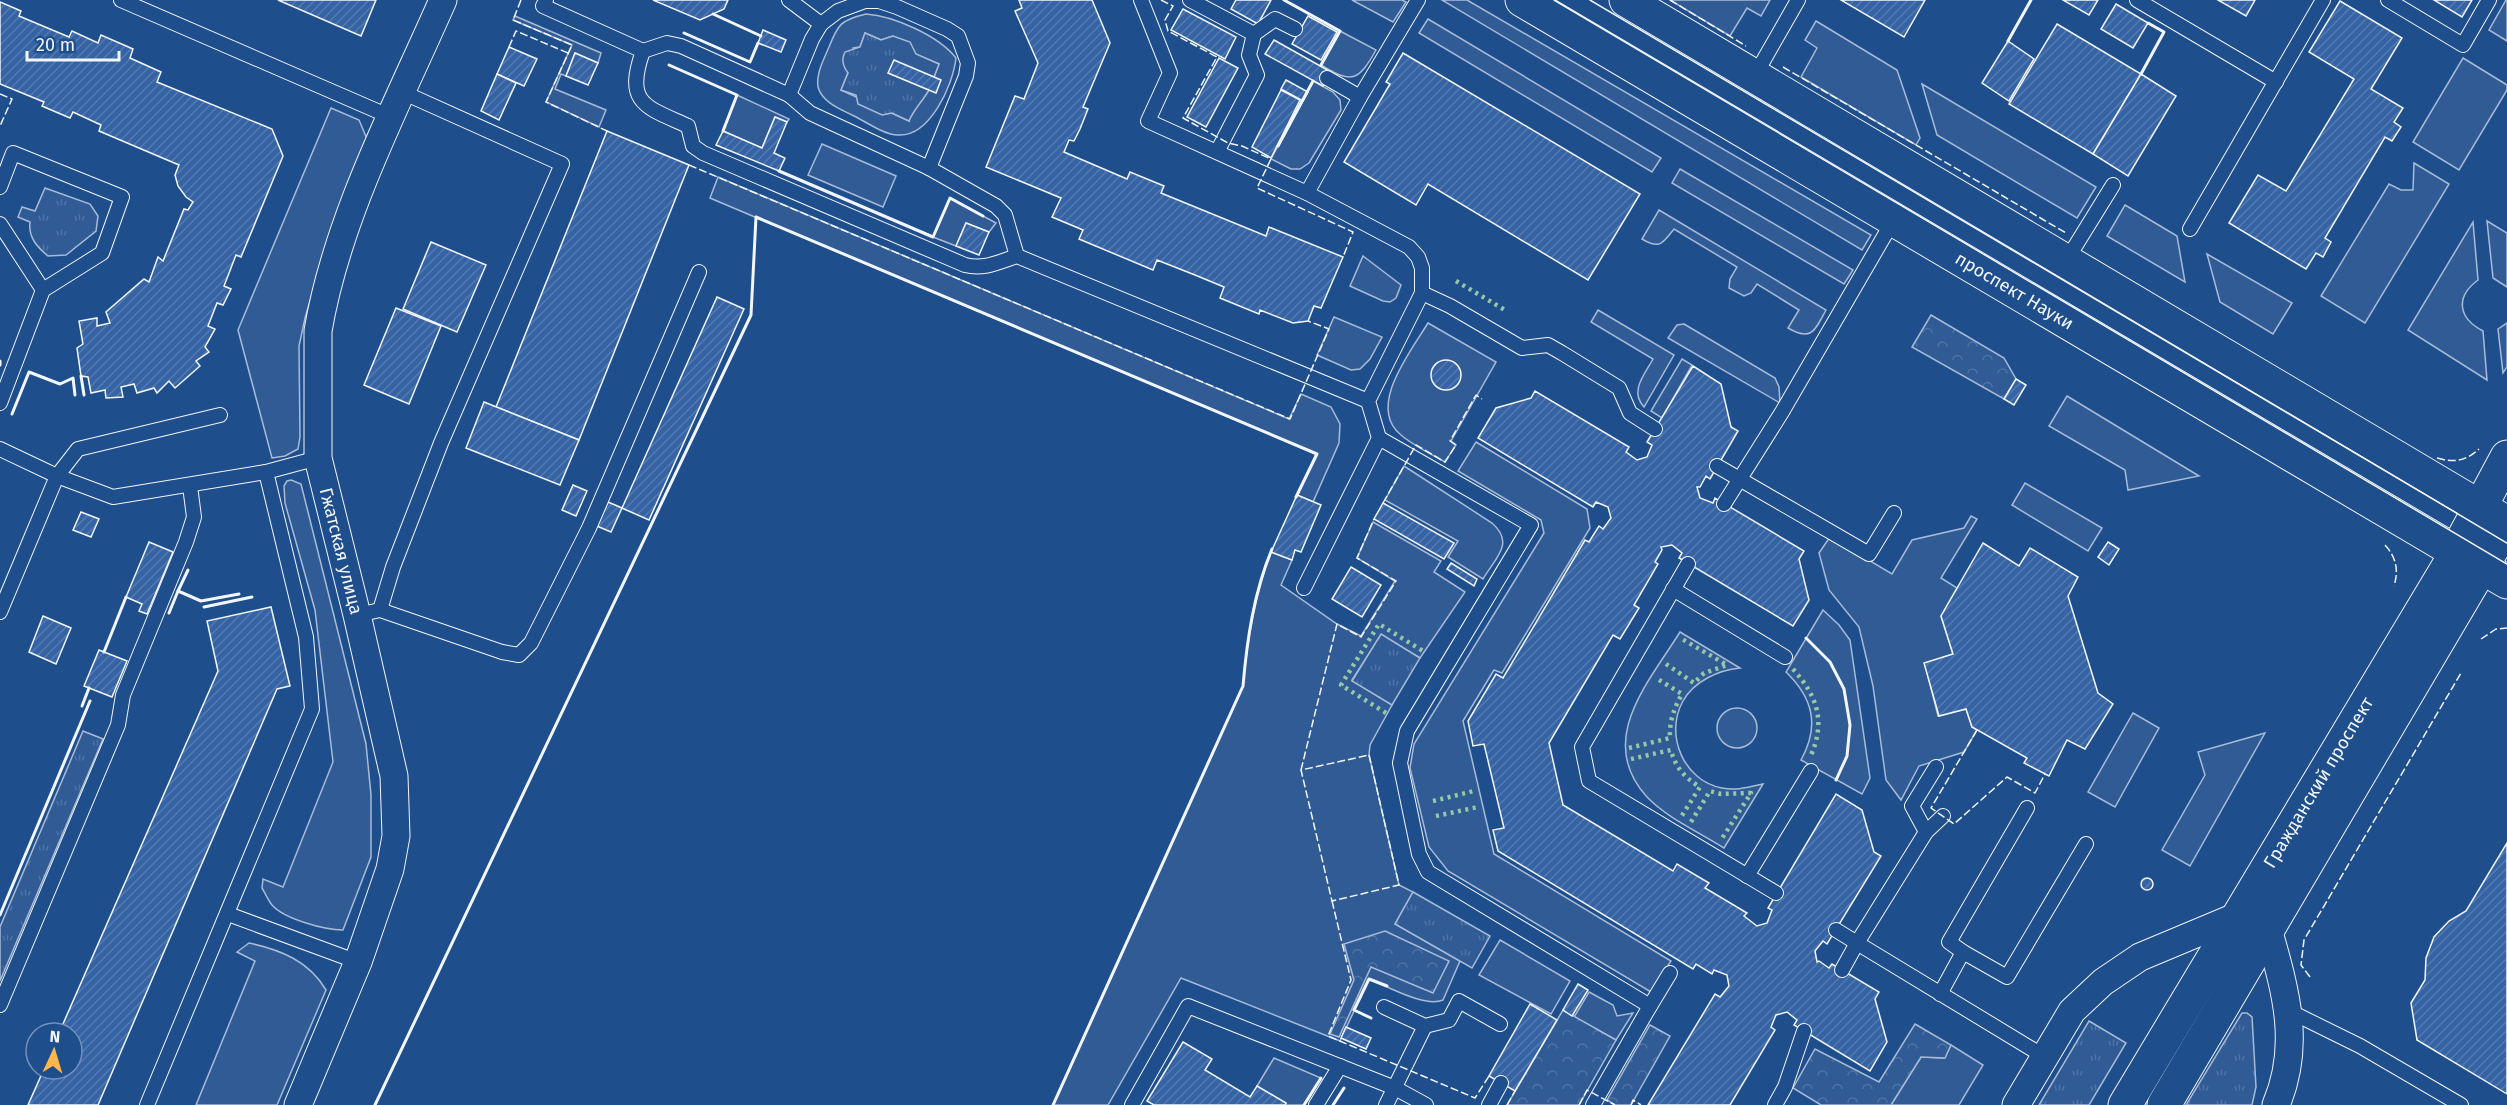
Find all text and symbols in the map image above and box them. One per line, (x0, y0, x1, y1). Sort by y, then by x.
scale bar (27, 24, 118, 62)
text: 20 m (36, 34, 75, 56)
street label: проспект Науки (1951, 247, 2078, 335)
street label: Гжатская улица (315, 485, 367, 617)
street label: Гражданский проспект (2259, 692, 2379, 872)
north arrow (24, 1021, 84, 1081)
text: N (49, 1027, 61, 1046)

